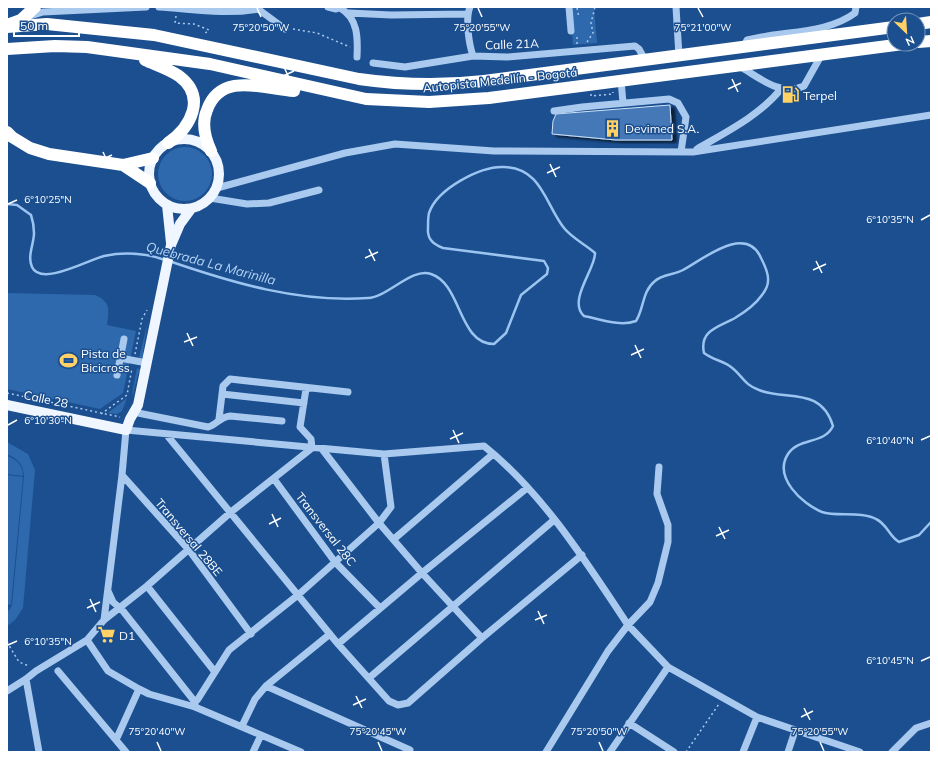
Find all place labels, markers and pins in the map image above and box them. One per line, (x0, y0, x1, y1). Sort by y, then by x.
fuel station icon: Terpel (780, 85, 800, 105)
place label: Terpel (803, 88, 837, 103)
building icon: Devimed S.A. (602, 118, 622, 138)
place label: Devimed S.A. (625, 121, 699, 136)
place label: Pista de Bicicross (81, 346, 130, 375)
sports icon: Pista de Bicicross (58, 350, 78, 370)
supermarket icon: D1 (96, 625, 116, 645)
place label: D1 (119, 628, 135, 643)

